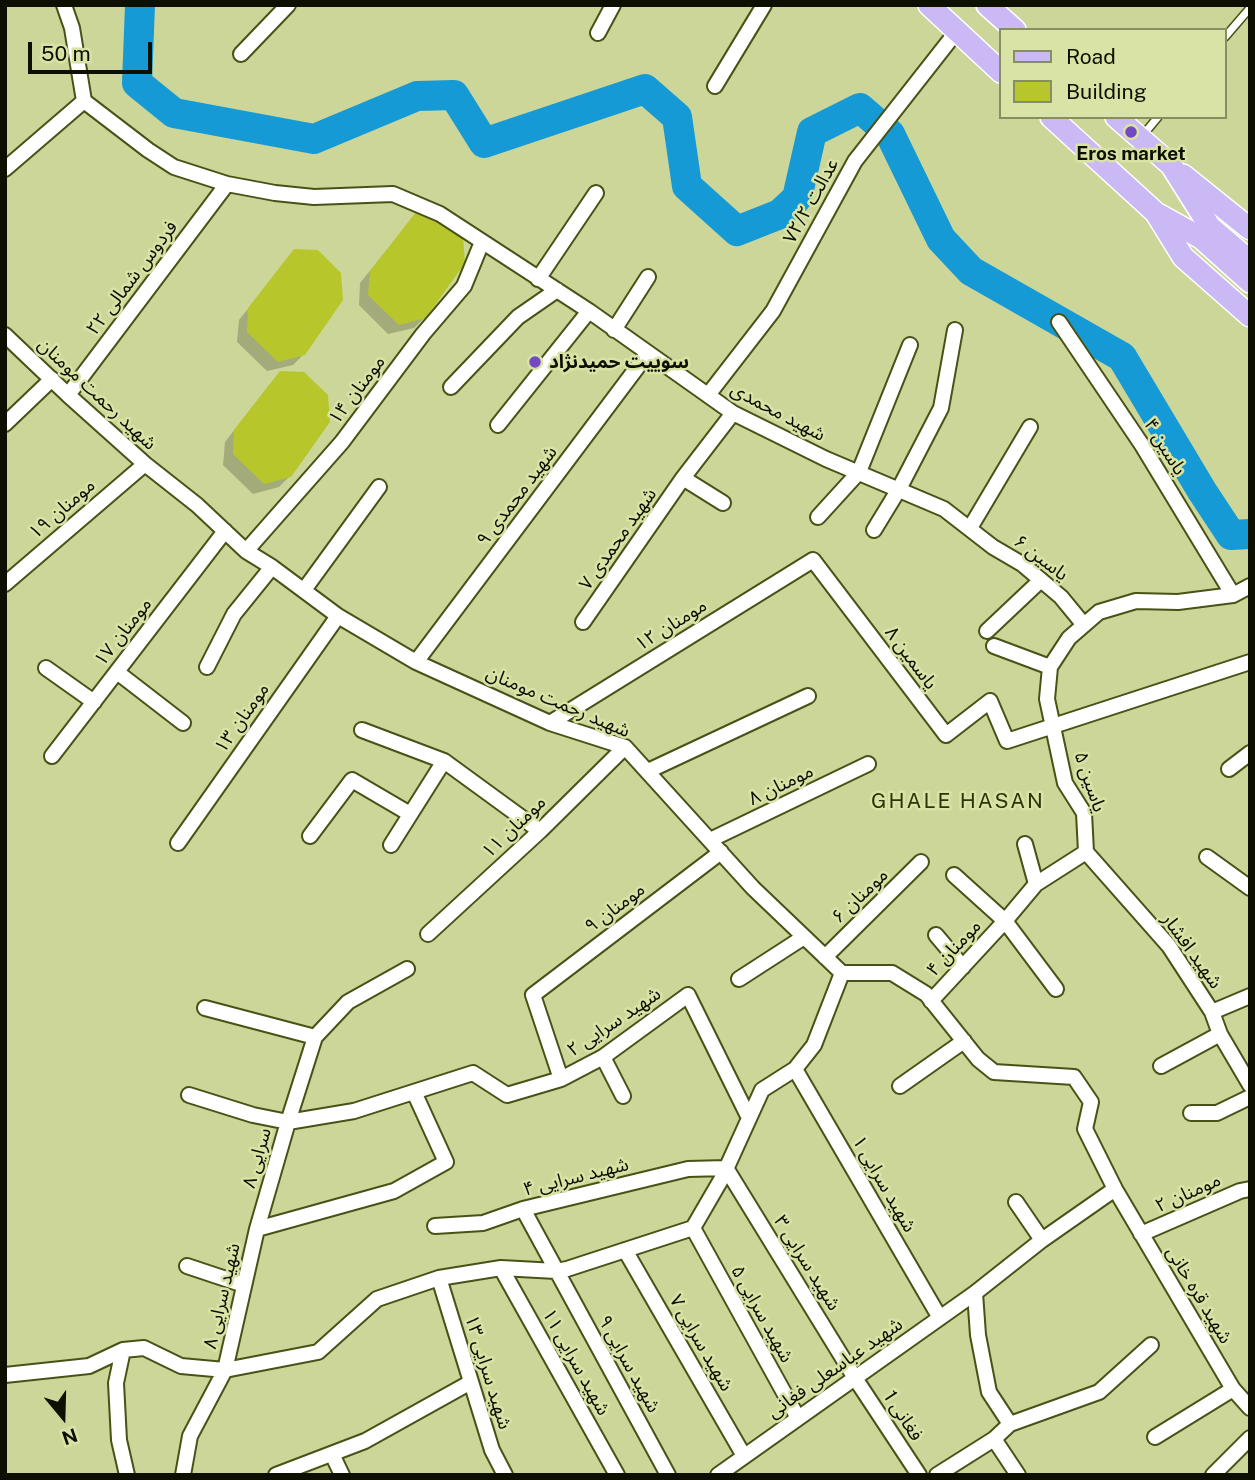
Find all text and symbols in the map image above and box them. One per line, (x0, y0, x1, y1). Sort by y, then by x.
scale bar (32, 28, 156, 72)
legend (1000, 28, 1227, 119)
text: 50 m (41, 41, 91, 66)
text: Road (1066, 44, 1116, 69)
text: Building (1066, 79, 1147, 104)
marker: Eros market (1123, 124, 1139, 140)
place label: Eros market (1076, 143, 1186, 165)
street label: عدالت ۷۲/۲ (778, 154, 844, 248)
street label: فردوس شمالی ۲۲ (82, 216, 182, 340)
street label: شهید رحمت مومنان (33, 333, 161, 455)
street label: مومنان ۱۴ (324, 351, 390, 429)
place label: سوییت حمیدنژاد (549, 351, 689, 373)
marker: سوییت حمیدنژاد (527, 354, 543, 370)
street label: شهید محمدی (727, 378, 829, 446)
street label: یاسین ۴ (1139, 414, 1191, 480)
street label: ۹ شهید محمدی (472, 441, 562, 551)
street label: مومنان ۱۹ (24, 474, 100, 544)
street label: شهید محمدی ۷ (574, 484, 662, 594)
street label: یاسین ۶ (1009, 530, 1073, 586)
street label: مومنان ۱۷ (89, 593, 157, 671)
street label: مومنان ۱۲ (631, 594, 711, 656)
street label: یاسمین ۸ (880, 622, 942, 694)
street label: شهید رحمت مومنان (483, 661, 633, 743)
street label: مومنان ۱۳ (210, 679, 274, 757)
street label: یاسین ۵ (1069, 749, 1111, 815)
street label: مومنان ۸ (745, 760, 817, 810)
district label: GHALE HASAN (872, 789, 1044, 815)
street label: مومنان ۱۱ (477, 791, 551, 863)
street label: مومنان ۶ (827, 864, 893, 928)
street label: مومنان ۹ (580, 878, 650, 938)
street label: شهید افشار (1157, 909, 1227, 993)
street label: ۴ مومنان (922, 915, 986, 981)
street label: شهید سرایی ۲ (563, 982, 665, 1062)
street label: سرایی ۸ (238, 1125, 276, 1191)
street label: شهید سرایی ۱ (847, 1132, 921, 1236)
street label: شهید سرایی ۴ (521, 1153, 631, 1201)
street label: ۲ مومنان (1152, 1168, 1224, 1218)
street label: شهید سرایی ۳ (769, 1211, 845, 1315)
street label: شهید سرایی ۸ (199, 1241, 245, 1351)
street label: شهید قره خانی (1161, 1242, 1237, 1348)
street label: شهید سرایی ۵ (726, 1261, 798, 1367)
street label: شهید سرایی ۷ (664, 1291, 738, 1395)
street label: شهید سرایی ۱۱ (537, 1305, 615, 1419)
street label: شهید سرایی ۹ (593, 1311, 665, 1417)
street label: شهید سرایی ۱۳ (460, 1312, 516, 1432)
street label: شهید عباسعلی فغانی (763, 1313, 907, 1423)
north arrow (28, 1382, 98, 1452)
street label: فغانی 1 (878, 1387, 928, 1445)
text: N (59, 1424, 80, 1450)

